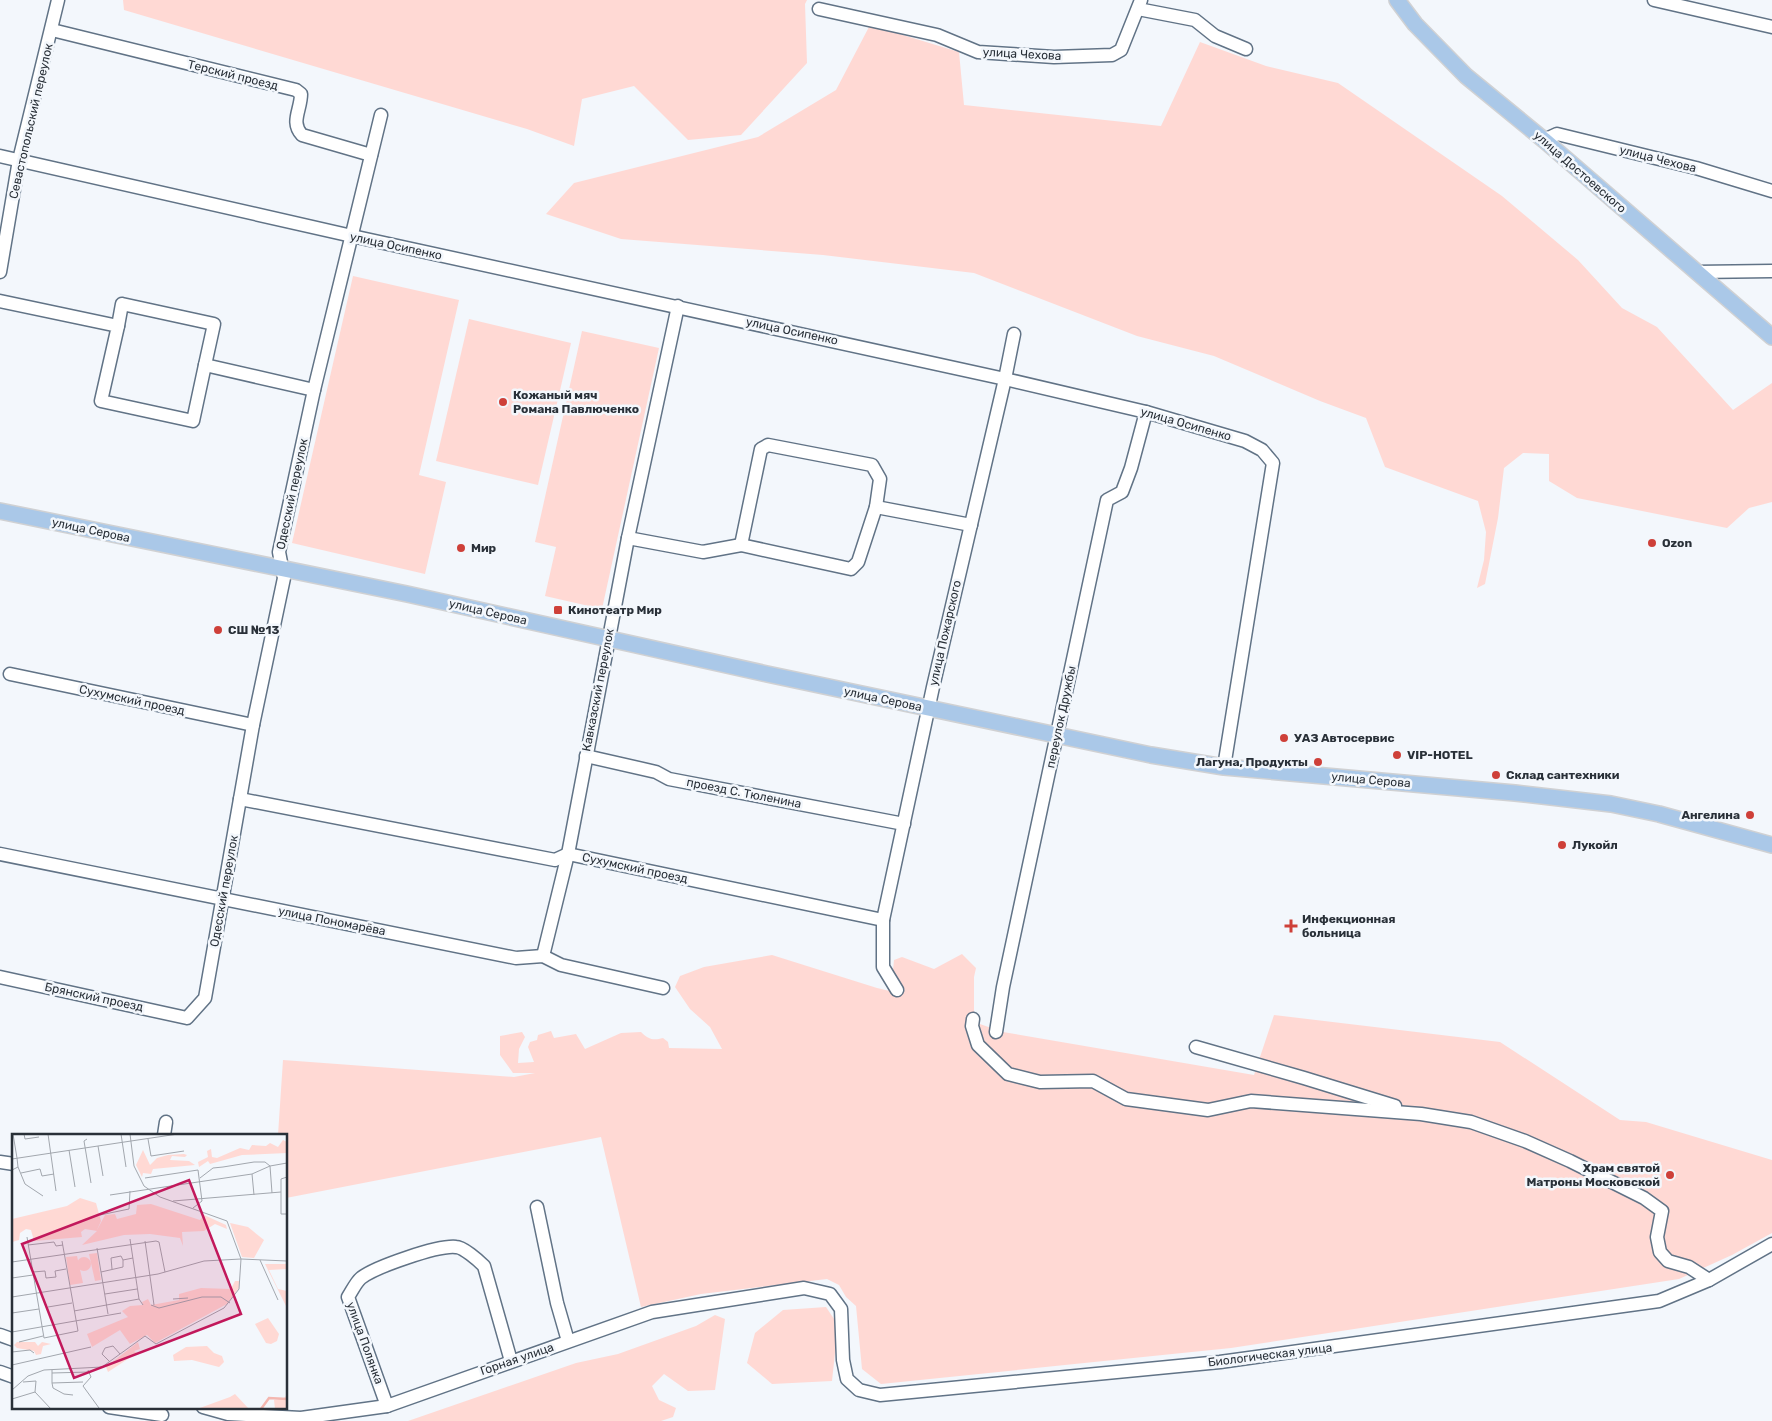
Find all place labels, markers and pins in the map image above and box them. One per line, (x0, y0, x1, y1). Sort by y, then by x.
place label: Кожаный мяч Романа Павлюченко (513, 388, 639, 416)
marker: Кожаный мяч Романа Павлюченко (497, 396, 509, 408)
place label: Ozon (1662, 536, 1692, 550)
marker: Ozon (1646, 537, 1658, 549)
place label: Мир (471, 541, 497, 555)
marker: Мир (455, 542, 467, 554)
place label: Кинотеатр Мир (568, 603, 662, 617)
marker: Кинотеатр Мир (552, 604, 564, 616)
place label: СШ №13 (228, 623, 279, 637)
marker: СШ №13 (212, 624, 224, 636)
place label: УАЗ Автосервис (1294, 731, 1395, 745)
marker: УАЗ Автосервис (1278, 732, 1290, 744)
place label: VIP-HOTEL (1407, 748, 1473, 762)
marker: VIP-HOTEL (1391, 749, 1403, 761)
place label: Лагуна, Продукты (1196, 755, 1308, 769)
marker: Лагуна, Продукты (1312, 756, 1324, 768)
place label: Склад сантехники (1506, 768, 1620, 782)
marker: Склад сантехники (1490, 769, 1502, 781)
place label: Ангелина (1681, 808, 1740, 822)
marker: Ангелина (1744, 809, 1756, 821)
place label: Лукойл (1572, 838, 1618, 852)
marker: Лукойл (1556, 839, 1568, 851)
place label: Инфекционная больница (1302, 912, 1396, 940)
marker: Инфекционная больница (1284, 919, 1298, 933)
place label: Храм святой Матроны Московской (1526, 1161, 1660, 1189)
marker: Храм святой Матроны Московской (1664, 1169, 1676, 1181)

